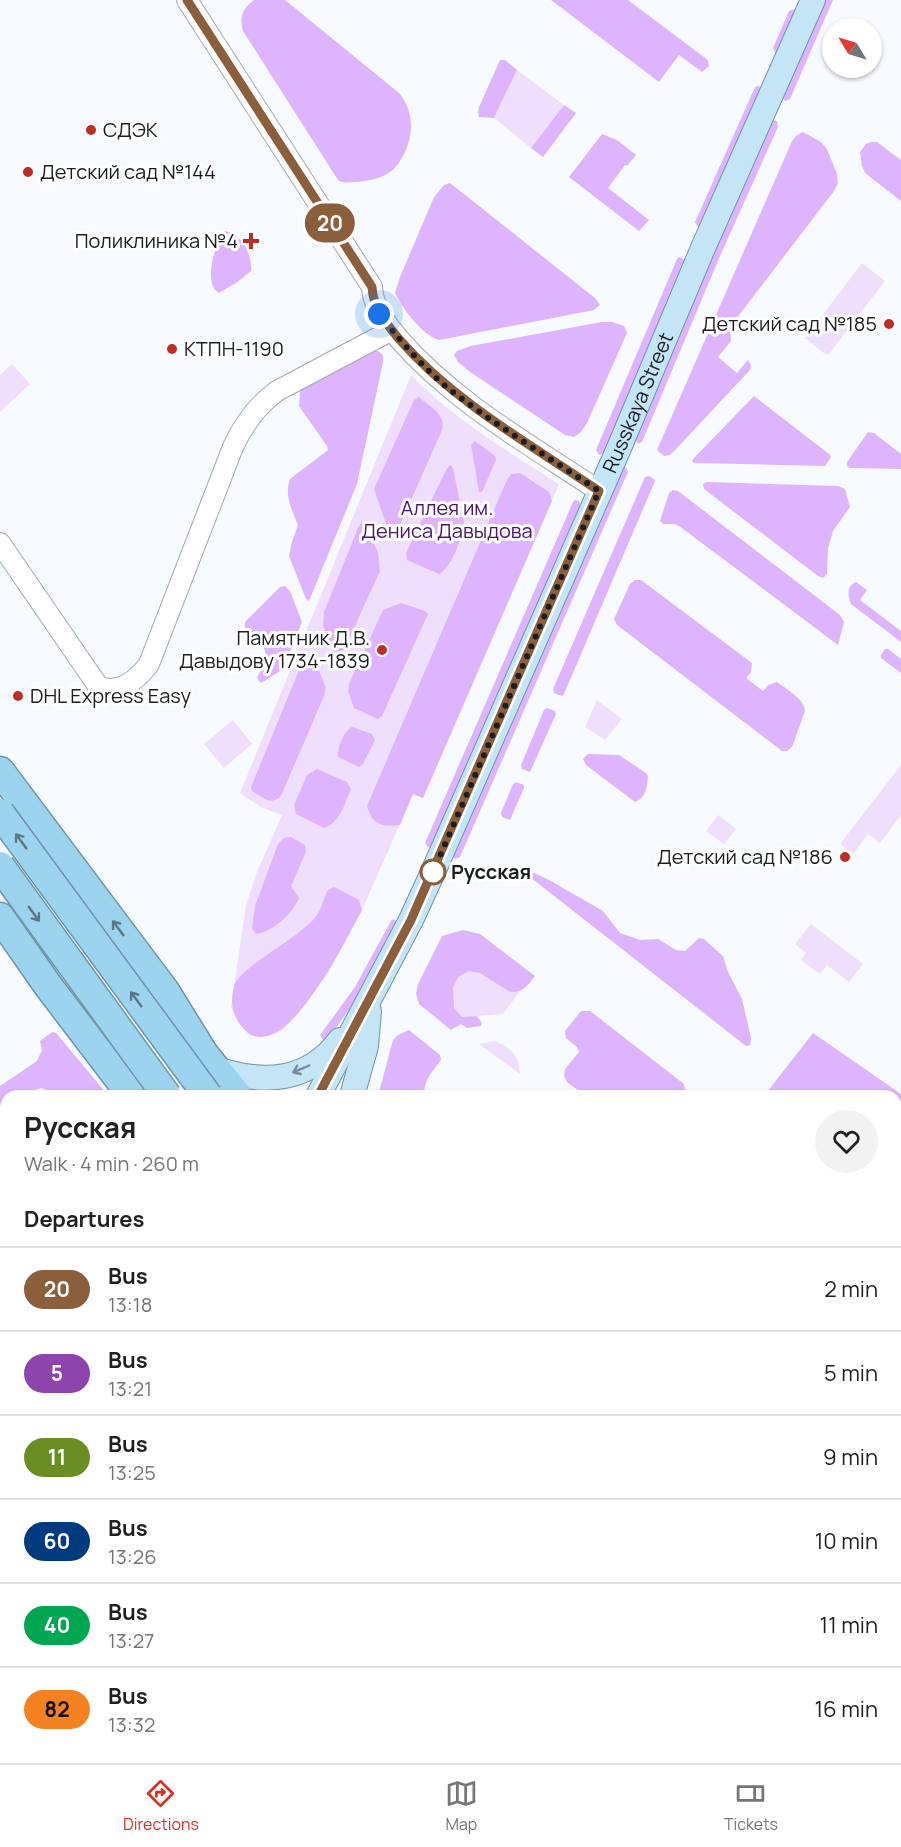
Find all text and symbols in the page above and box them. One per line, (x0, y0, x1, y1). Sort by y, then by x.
north arrow (822, 18, 882, 78)
map controls (822, 18, 882, 78)
place label: СДЭК (103, 116, 158, 143)
marker: СДЭК (84, 123, 98, 137)
place label: Детский сад №144 (40, 158, 216, 185)
marker: Детский сад №144 (21, 165, 35, 179)
line badge: 20 (303, 204, 357, 242)
text: 20 (317, 209, 343, 237)
place label: Поликлиника №4 (75, 227, 238, 254)
marker: Поликлиника №4 (242, 232, 260, 250)
your location (364, 299, 394, 329)
place label: Детский сад №185 (702, 310, 877, 337)
marker: Детский сад №185 (882, 317, 896, 331)
street label: Russkaya Street (596, 328, 679, 477)
place label: КТПН-1190 (184, 335, 284, 362)
marker: КТПН-1190 (165, 342, 179, 356)
park label: Аллея им. Дениса Давыдова (361, 494, 533, 544)
place label: Памятник Д.В. Давыдову 1734-1839 (179, 624, 370, 674)
marker: Памятник Д.В. Давыдову 1734-1839 (375, 643, 389, 657)
place label: DHL Express Easy (30, 682, 191, 709)
marker: DHL Express Easy (11, 689, 25, 703)
one-way arrow (15, 834, 27, 850)
place label: Детский сад №186 (657, 843, 833, 870)
marker: Детский сад №186 (838, 850, 852, 864)
place label: Русская (451, 858, 531, 885)
marker: Русская (420, 859, 446, 885)
one-way arrow (28, 905, 40, 921)
one-way arrow (111, 920, 124, 936)
one-way arrow (130, 991, 142, 1007)
one-way arrow (292, 1064, 310, 1076)
text: Русская (24, 1108, 136, 1146)
button: heart (815, 1110, 878, 1173)
text: Walk · 4 min · 260 m (24, 1150, 199, 1177)
text: Departures (24, 1204, 144, 1234)
text: Bus (108, 1261, 148, 1291)
text: 2 min (824, 1274, 878, 1304)
text: 20 (44, 1275, 70, 1303)
text: 13:18 (108, 1291, 152, 1318)
text: Bus (108, 1345, 148, 1375)
text: 5 min (824, 1358, 878, 1388)
text: 5 (51, 1359, 63, 1387)
text: 13:21 (108, 1375, 152, 1402)
text: Bus (108, 1429, 148, 1459)
text: 9 min (823, 1442, 878, 1472)
text: 11 (48, 1443, 66, 1471)
text: 13:25 (108, 1459, 156, 1486)
text: Bus (108, 1513, 148, 1543)
text: 10 min (815, 1526, 878, 1556)
text: 60 (44, 1527, 70, 1555)
text: 13:26 (108, 1543, 157, 1570)
text: Bus (108, 1597, 148, 1627)
text: 11 min (820, 1610, 878, 1640)
text: 40 (44, 1611, 70, 1639)
text: 13:27 (108, 1627, 154, 1654)
text: Bus (108, 1681, 148, 1711)
text: 16 min (815, 1694, 878, 1724)
text: 82 (44, 1695, 70, 1723)
text: 13:32 (108, 1711, 155, 1738)
tab: Directions (123, 1777, 199, 1835)
tab: Map (445, 1777, 478, 1835)
tab: Tickets (724, 1777, 778, 1835)

